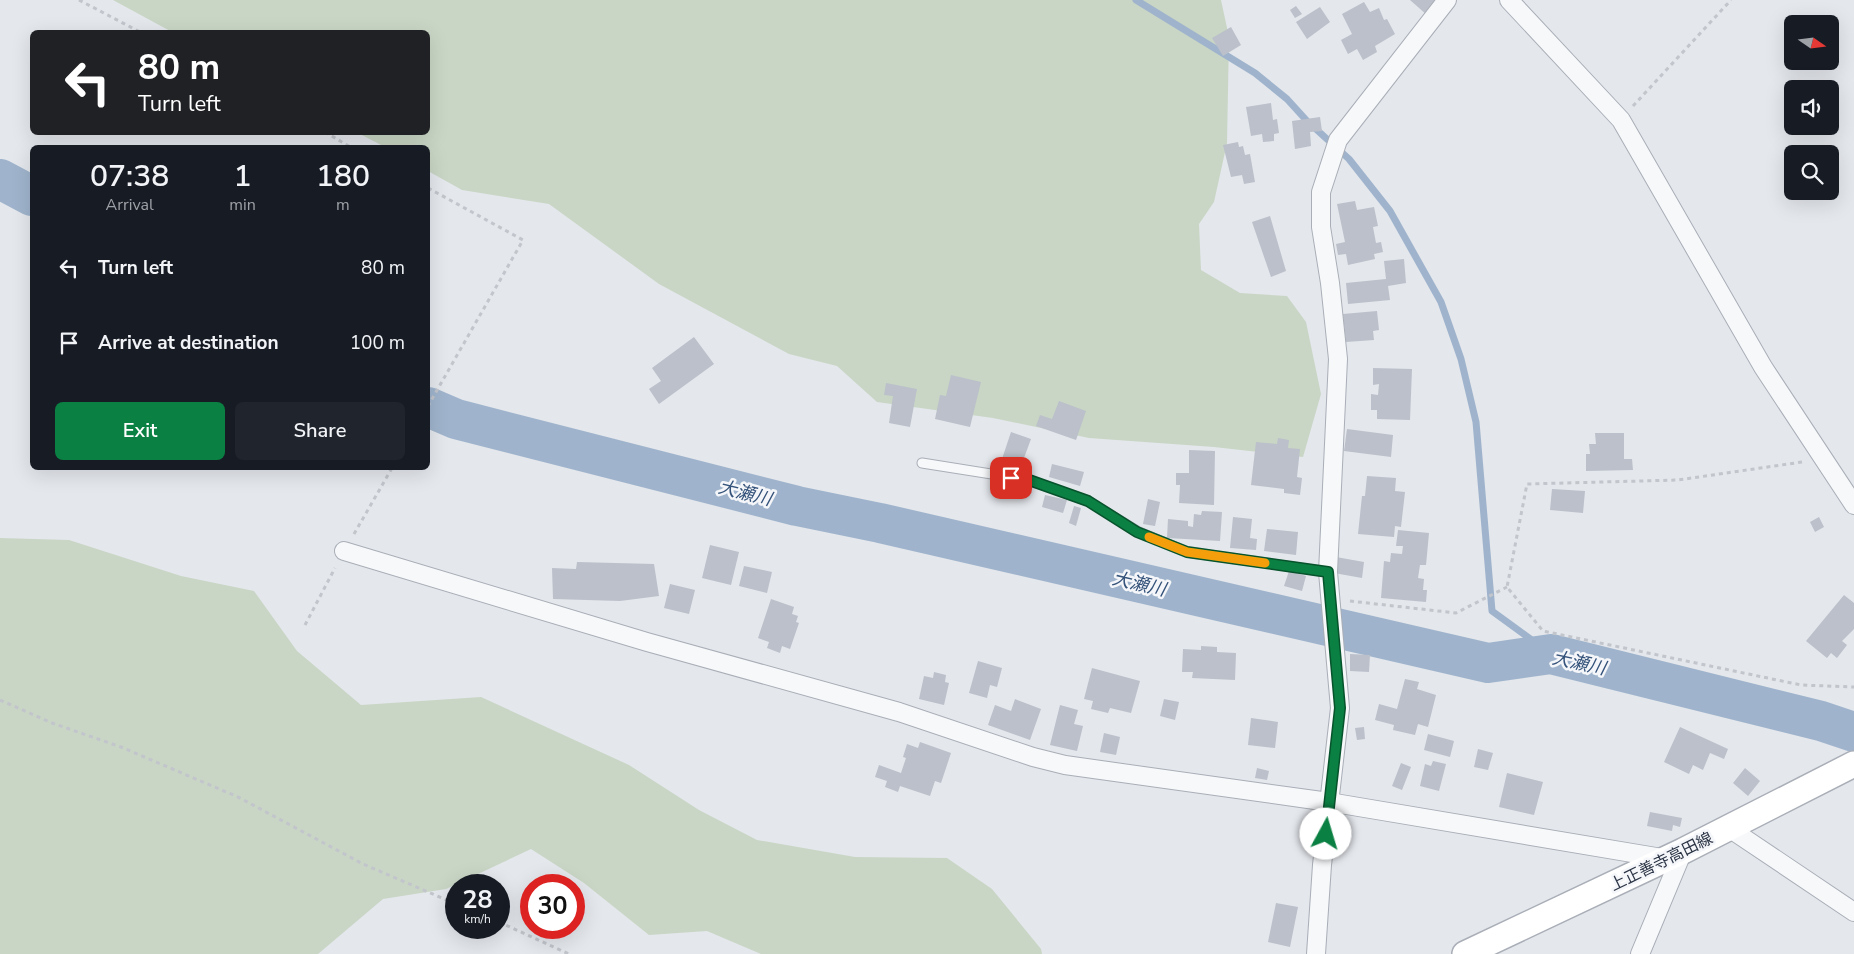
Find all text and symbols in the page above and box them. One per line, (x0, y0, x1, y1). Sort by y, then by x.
north arrow (1784, 15, 1839, 70)
map controls (1784, 15, 1839, 200)
text: 80 m (138, 44, 220, 91)
icon: left (55, 50, 120, 115)
button: sound (1784, 80, 1839, 135)
text: Turn left (138, 89, 221, 119)
button: search (1784, 145, 1839, 200)
text: 07:38 (90, 156, 169, 197)
text: 1 (234, 156, 252, 197)
text: 180 (316, 156, 370, 197)
text: Arrival (106, 194, 154, 216)
text: min (229, 194, 256, 216)
text: m (336, 194, 350, 216)
icon: left (55, 254, 83, 282)
text: Turn left (98, 255, 173, 281)
text: 80 m (361, 255, 405, 281)
icon: arrive (55, 329, 83, 357)
text: Arrive at destination (98, 330, 279, 356)
text: 100 m (350, 330, 405, 356)
button: Exit (55, 402, 225, 460)
button: Share (235, 402, 405, 460)
pin (990, 457, 1032, 499)
icon: arrive (997, 464, 1025, 492)
water label: 大瀬川 (716, 475, 776, 512)
water label: 大瀬川 (1110, 566, 1170, 602)
water label: 大瀬川 (1550, 646, 1610, 681)
position arrow (1299, 807, 1351, 859)
street label: 上正善寺高田線 (1606, 827, 1717, 896)
speed limit sign: 30 (520, 874, 585, 939)
text: 28 (462, 883, 493, 917)
text: km/h (464, 911, 491, 927)

